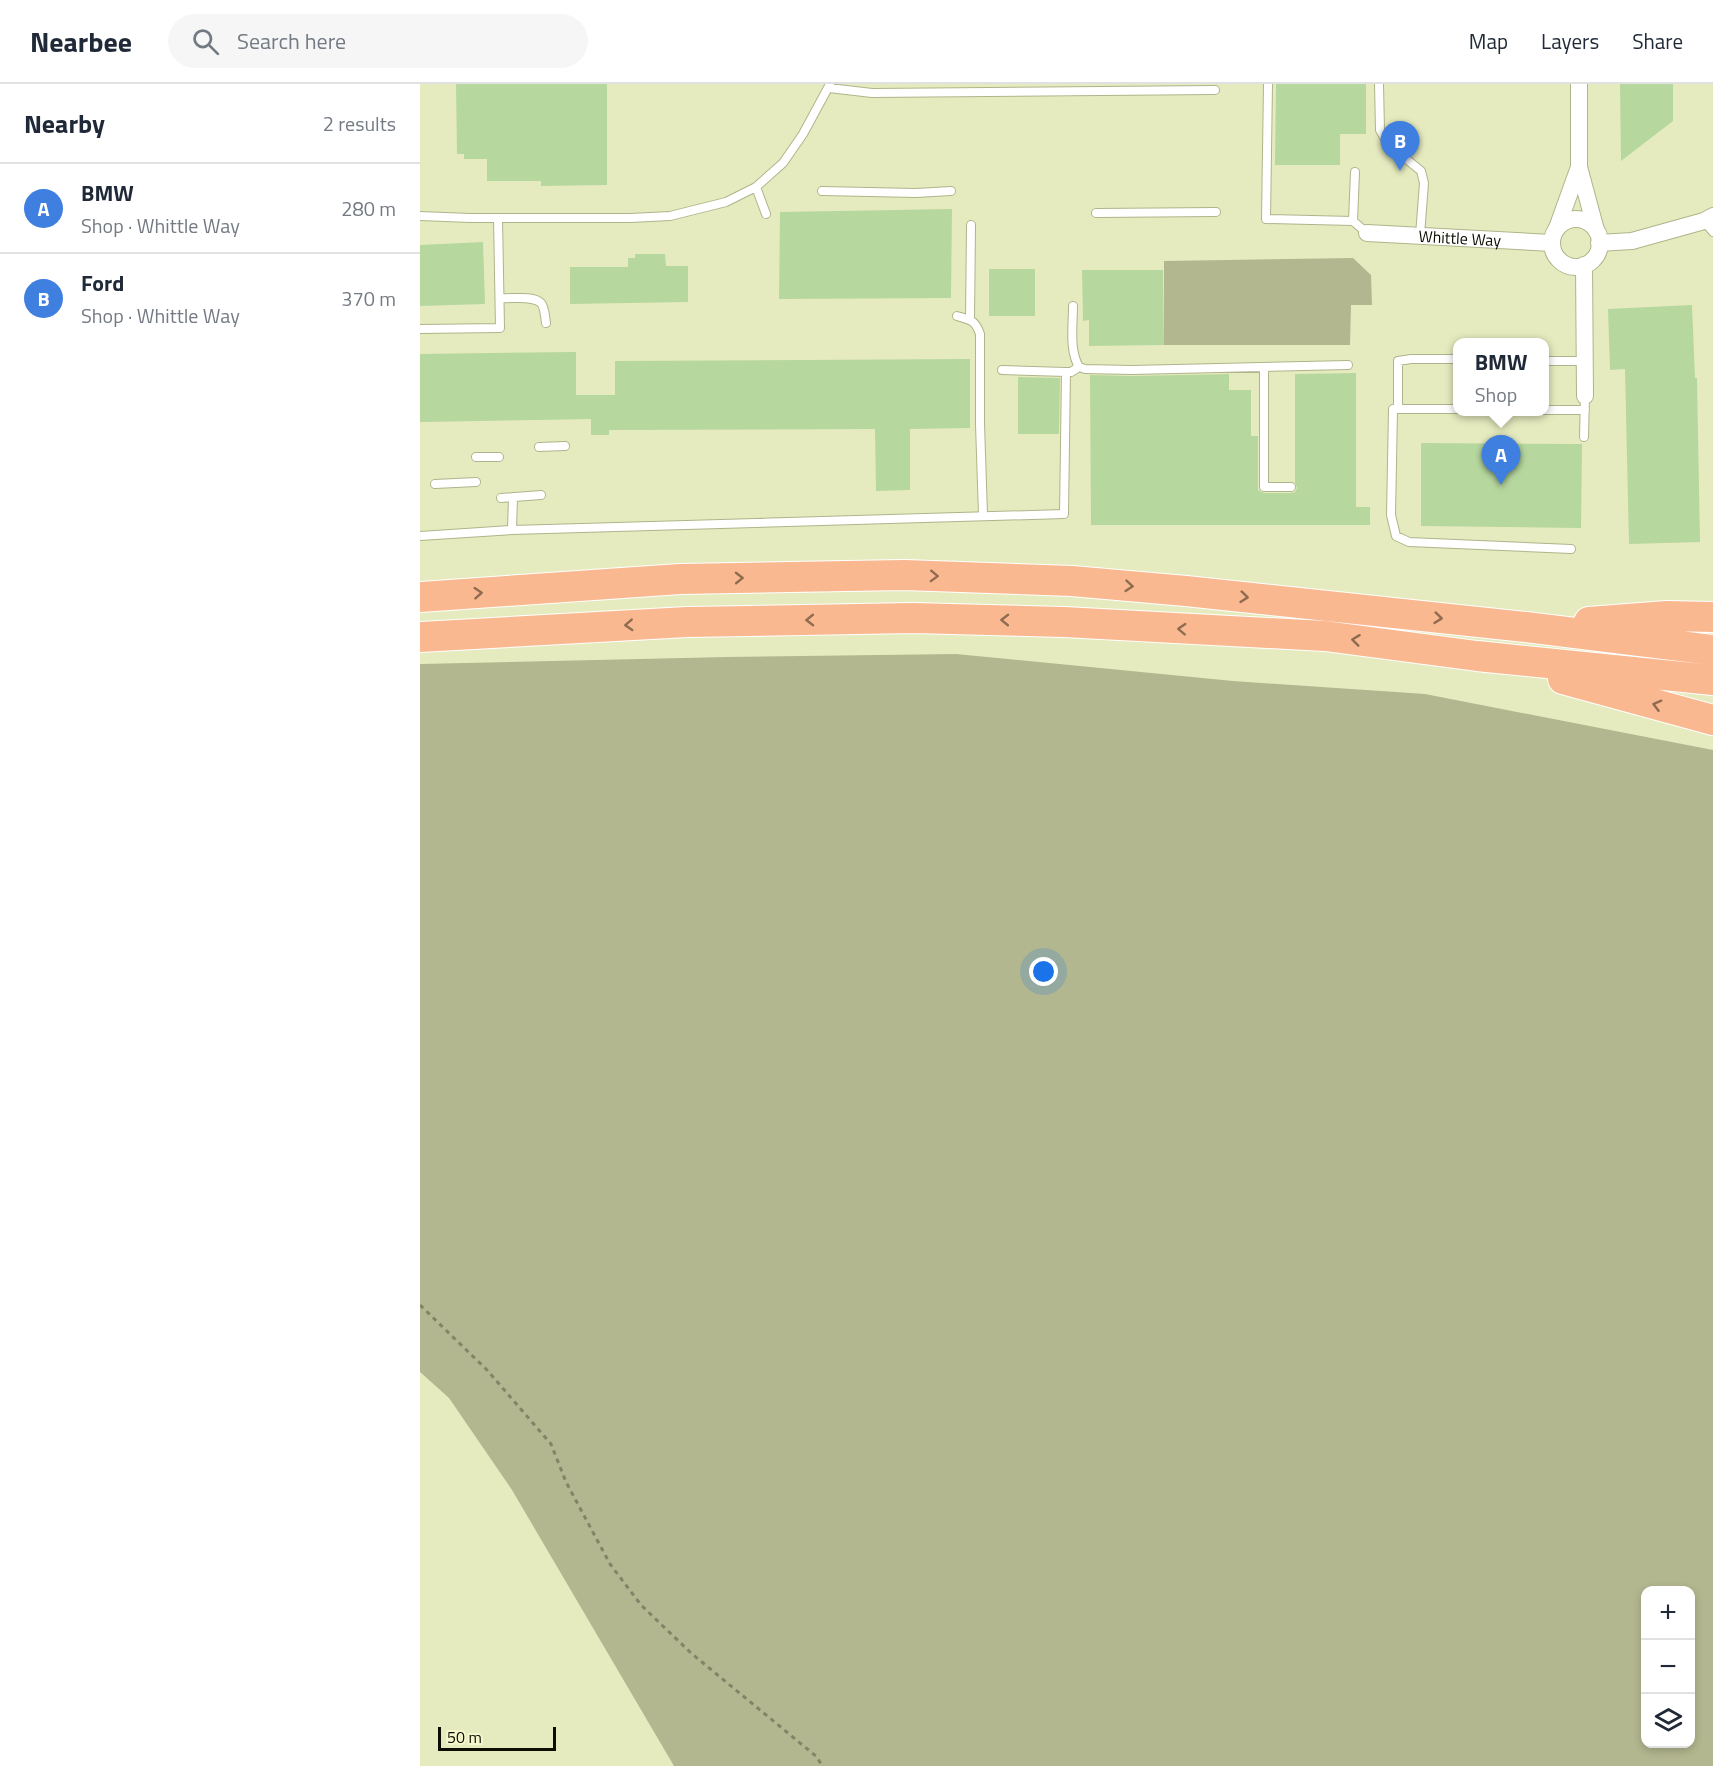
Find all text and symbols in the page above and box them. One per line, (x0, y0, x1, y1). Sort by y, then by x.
search box (168, 14, 588, 68)
text: Nearbee (30, 20, 132, 63)
text: Search here (237, 24, 346, 58)
icon: search (189, 25, 222, 58)
text: Map (1469, 25, 1508, 57)
text: Layers (1541, 25, 1599, 57)
text: Share (1632, 25, 1683, 57)
text: Nearby (24, 104, 105, 143)
text: 2 results (323, 108, 396, 139)
pin: B (1380, 122, 1420, 171)
text: BMW (81, 176, 134, 210)
text: A (37, 193, 50, 224)
text: 280 m (341, 193, 396, 224)
text: Shop · Whittle Way (81, 210, 240, 241)
street label: Whittle Way (1418, 224, 1502, 252)
text: Ford (81, 266, 124, 300)
text: B (37, 283, 50, 314)
text: 370 m (341, 283, 396, 314)
text: Shop · Whittle Way (81, 300, 240, 331)
popup (1453, 338, 1549, 416)
text: BMW (1475, 345, 1527, 379)
text: Shop (1475, 379, 1517, 410)
pin: A (1482, 436, 1520, 485)
one-way arrow (929, 570, 938, 583)
one-way arrow (734, 572, 743, 584)
one-way arrow (1124, 579, 1133, 592)
one-way arrow (474, 586, 483, 599)
one-way arrow (1240, 590, 1249, 603)
one-way arrow (1434, 611, 1443, 623)
one-way arrow (806, 614, 815, 626)
one-way arrow (1001, 614, 1010, 627)
one-way arrow (624, 618, 633, 631)
one-way arrow (1178, 622, 1187, 635)
one-way arrow (1351, 635, 1361, 647)
one-way arrow (1652, 699, 1662, 712)
your location (1029, 957, 1058, 986)
map controls (1641, 1586, 1695, 1748)
button: + (1641, 1586, 1695, 1640)
button: − (1641, 1640, 1695, 1694)
button: layers (1641, 1694, 1695, 1748)
scale bar (438, 1724, 556, 1752)
text: 50 m (447, 1725, 482, 1749)

